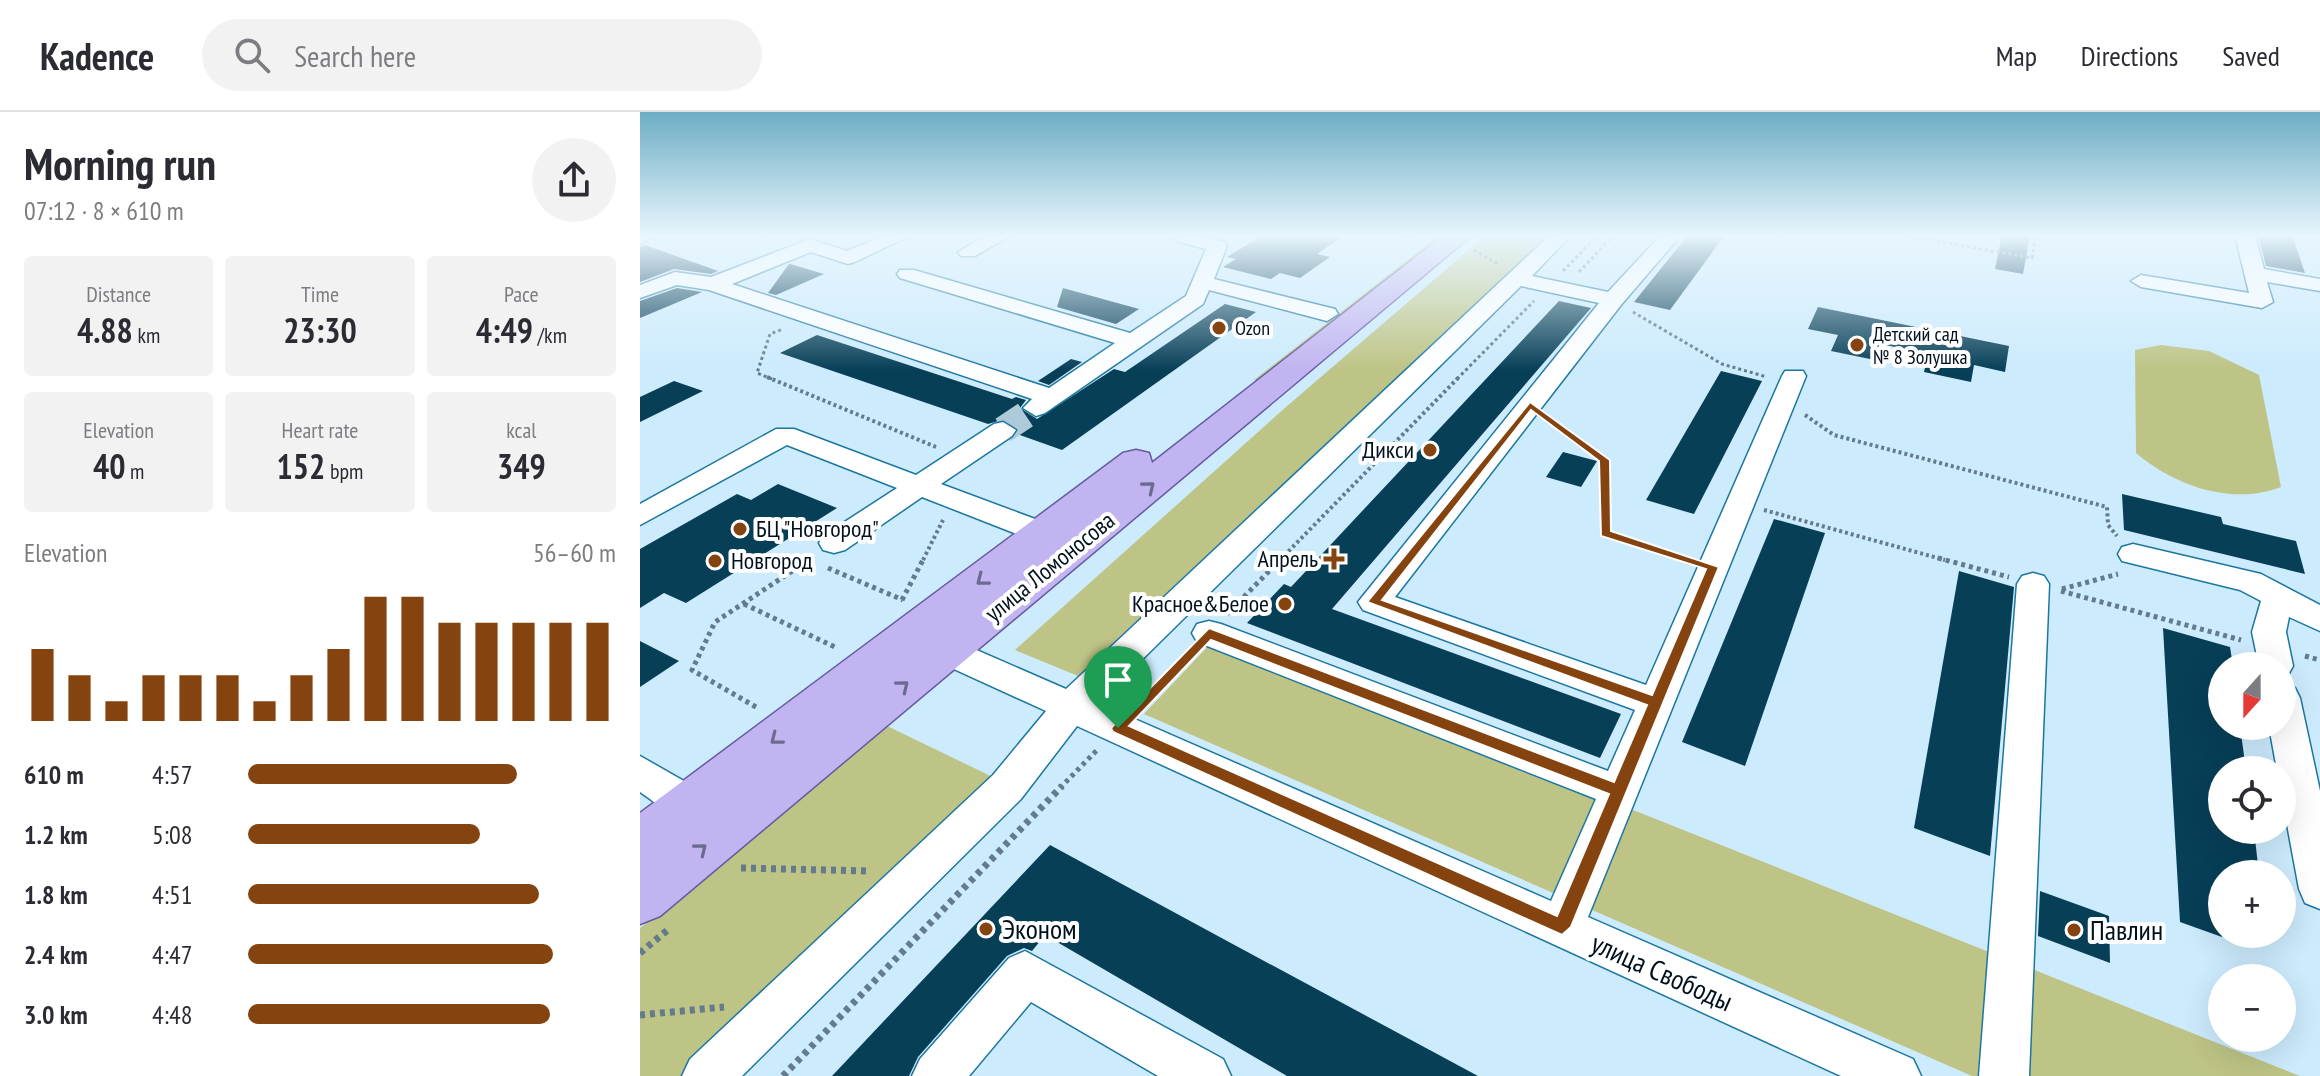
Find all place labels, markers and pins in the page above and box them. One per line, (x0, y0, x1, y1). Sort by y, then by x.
place label: Ozon (1235, 315, 1270, 341)
marker: Ozon (1210, 319, 1228, 337)
place label: Детский сад № 8 Золушка (1873, 321, 1968, 370)
marker: Детский сад № 8 Золушка (1848, 336, 1866, 354)
place label: Дикси (1362, 434, 1414, 465)
marker: Дикси (1421, 441, 1439, 459)
place label: БЦ "Новгород" (756, 513, 879, 544)
marker: БЦ "Новгород" (731, 520, 749, 538)
place label: Апрель (1258, 543, 1318, 574)
place label: Новгород (731, 545, 813, 576)
marker: Апрель (1325, 550, 1343, 568)
marker: Новгород (706, 552, 724, 570)
place label: Красное&Белое (1132, 588, 1269, 619)
marker: Красное&Белое (1276, 595, 1294, 613)
pin (1084, 646, 1152, 728)
place label: Эконом (1002, 910, 1077, 947)
place label: Павлин (2090, 911, 2163, 948)
marker: Эконом (977, 920, 995, 938)
marker: Павлин (2065, 921, 2083, 939)

